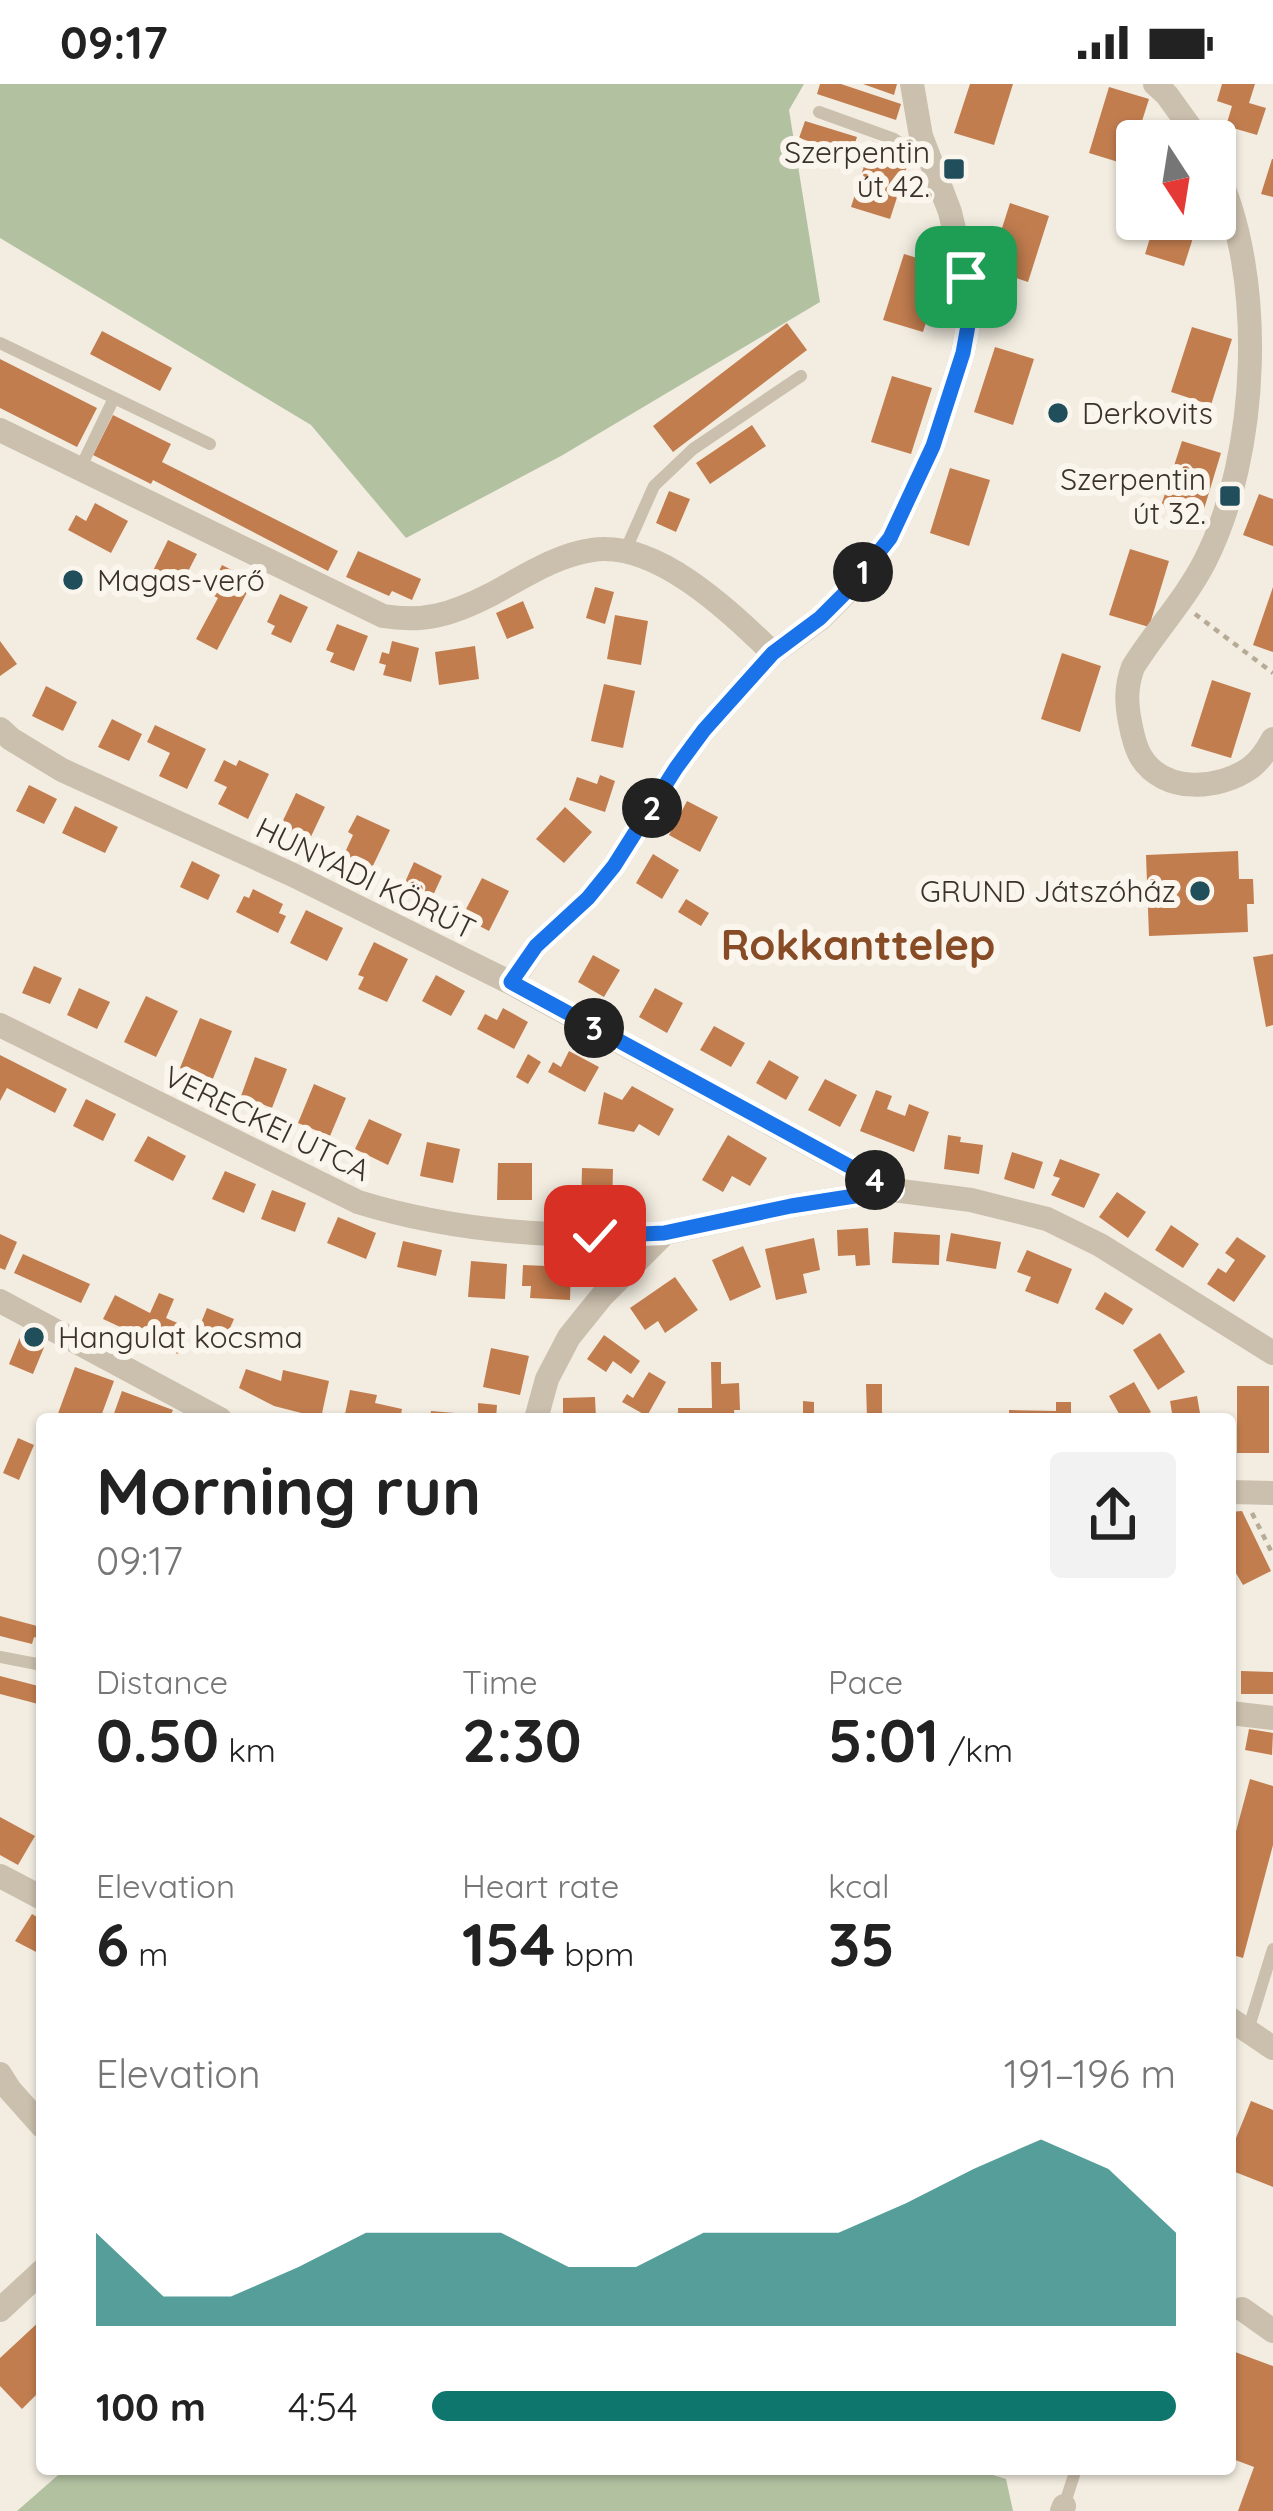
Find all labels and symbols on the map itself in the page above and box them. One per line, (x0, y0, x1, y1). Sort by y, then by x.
north arrow (1116, 120, 1236, 240)
place label: Szerpentin út 42. (784, 133, 930, 205)
marker: Szerpentin út 42. (941, 156, 967, 182)
pin (915, 226, 1017, 328)
place label: Derkovits (1082, 394, 1213, 432)
marker: Derkovits (1045, 400, 1071, 426)
place label: Szerpentin út 32. (1060, 460, 1206, 532)
marker: Szerpentin út 32. (1217, 483, 1243, 509)
pin: 1 (833, 542, 893, 602)
place label: Magas-verő (97, 561, 265, 599)
marker: Magas-verő (60, 567, 86, 593)
pin: 2 (622, 778, 682, 838)
street label: HUNYADI KÖRÚT (250, 808, 482, 948)
place label: GRUND Játszóház (920, 872, 1176, 910)
marker: GRUND Játszóház (1187, 878, 1213, 904)
district label: Rokkanttelep (721, 918, 995, 971)
pin: 3 (564, 998, 624, 1058)
street label: VERECKEI UTCA (158, 1057, 376, 1189)
pin: 4 (845, 1150, 905, 1210)
pin (544, 1185, 646, 1287)
place label: Hangulat kocsma (58, 1318, 303, 1356)
marker: Hangulat kocsma (21, 1324, 47, 1350)

